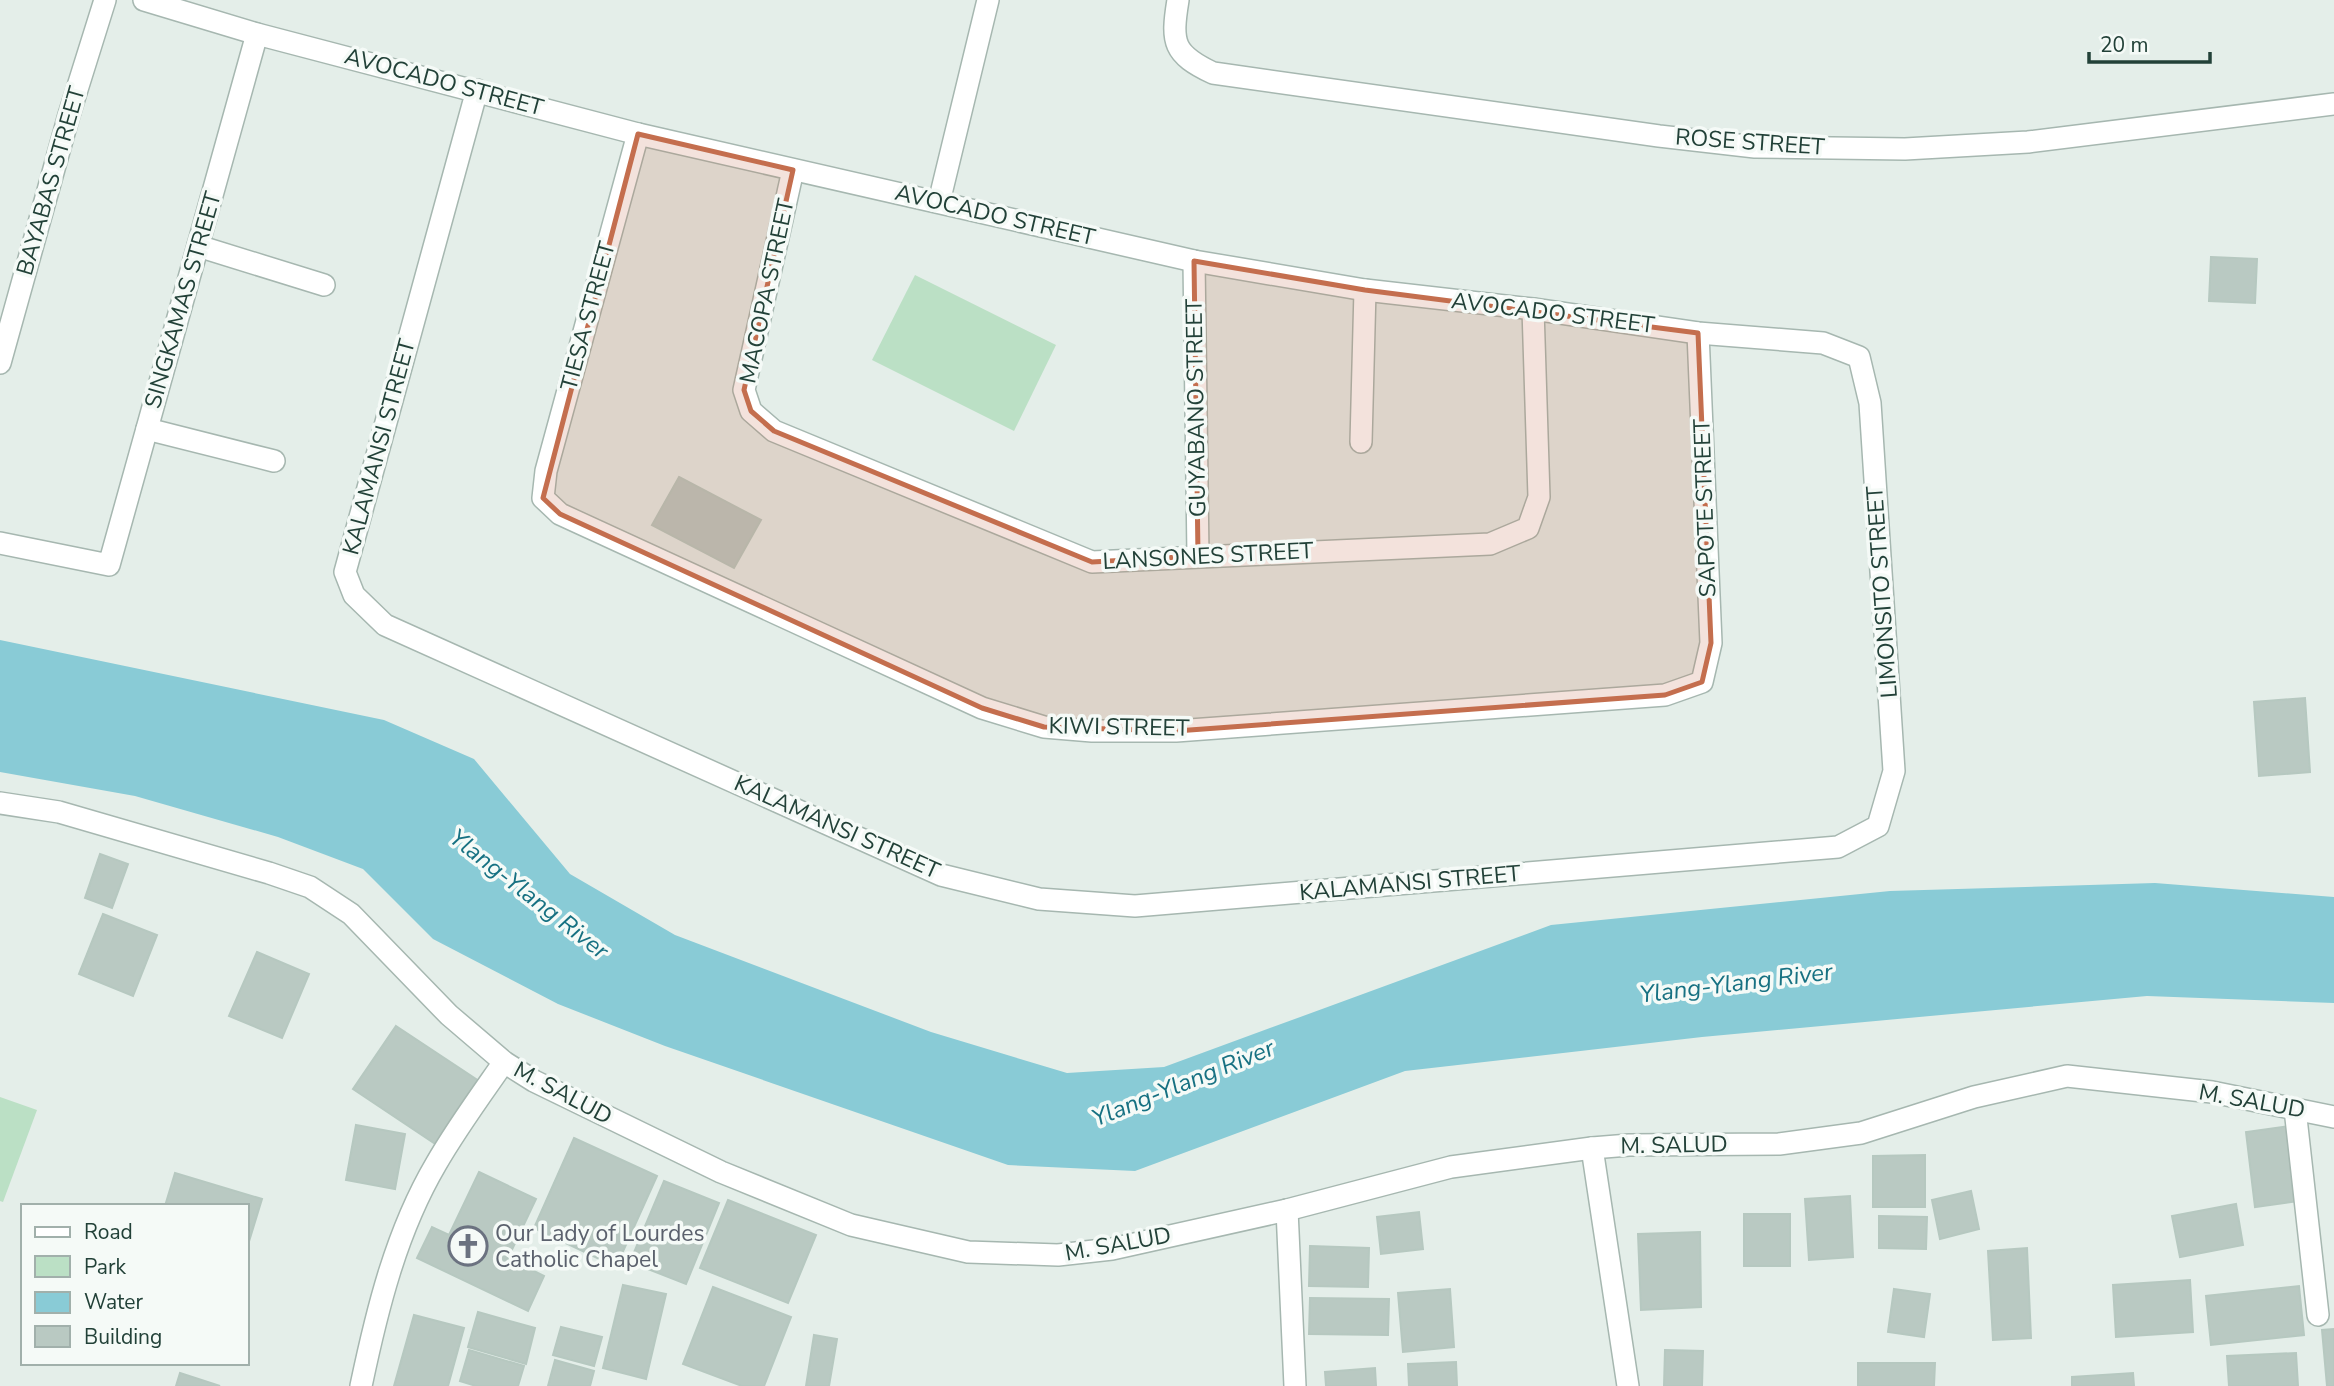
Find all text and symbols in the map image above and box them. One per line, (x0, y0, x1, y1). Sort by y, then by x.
scale bar (2089, 21, 2210, 65)
text: 20 m (2100, 31, 2149, 59)
street label: AVOCADO STREET (341, 41, 547, 123)
street label: BAYABAS STREET (9, 83, 93, 279)
street label: ROSE STREET (1674, 121, 1826, 163)
street label: AVOCADO STREET (892, 177, 1098, 253)
street label: SINGKAMAS STREET (137, 188, 229, 412)
street label: MACOPA STREET (732, 196, 802, 386)
street label: TIESA STREET (553, 238, 623, 394)
street label: AVOCADO STREET (1450, 285, 1657, 341)
street label: GUYABANO STREET (1179, 298, 1213, 518)
street label: KALAMANSI STREET (335, 336, 423, 558)
street label: SAPOTE STREET (1686, 418, 1724, 598)
street label: LIMONSITO STREET (1859, 485, 1905, 699)
street label: LANSONES STREET (1102, 535, 1314, 577)
street label: KIWI STREET (1048, 710, 1190, 744)
street label: KALAMANSI STREET (729, 768, 945, 886)
water label: Ylang-Ylang River (443, 822, 616, 967)
street label: KALAMANSI STREET (1298, 858, 1522, 908)
water label: Ylang-Ylang River (1638, 955, 1836, 1011)
water label: Ylang-Ylang River (1087, 1031, 1280, 1134)
street label: M. SALUD (508, 1054, 618, 1132)
street label: M. SALUD (2196, 1076, 2308, 1126)
street label: M. SALUD (1620, 1129, 1728, 1161)
legend (21, 1204, 248, 1365)
text: Road (84, 1218, 133, 1246)
place label: Our Lady of Lourdes Catholic Chapel (495, 1218, 705, 1275)
street label: M. SALUD (1062, 1219, 1174, 1269)
church icon: Our Lady of Lourdes Catholic Chapel (447, 1225, 489, 1267)
text: Park (84, 1253, 126, 1281)
text: Water (84, 1288, 143, 1316)
text: Building (84, 1323, 162, 1351)

